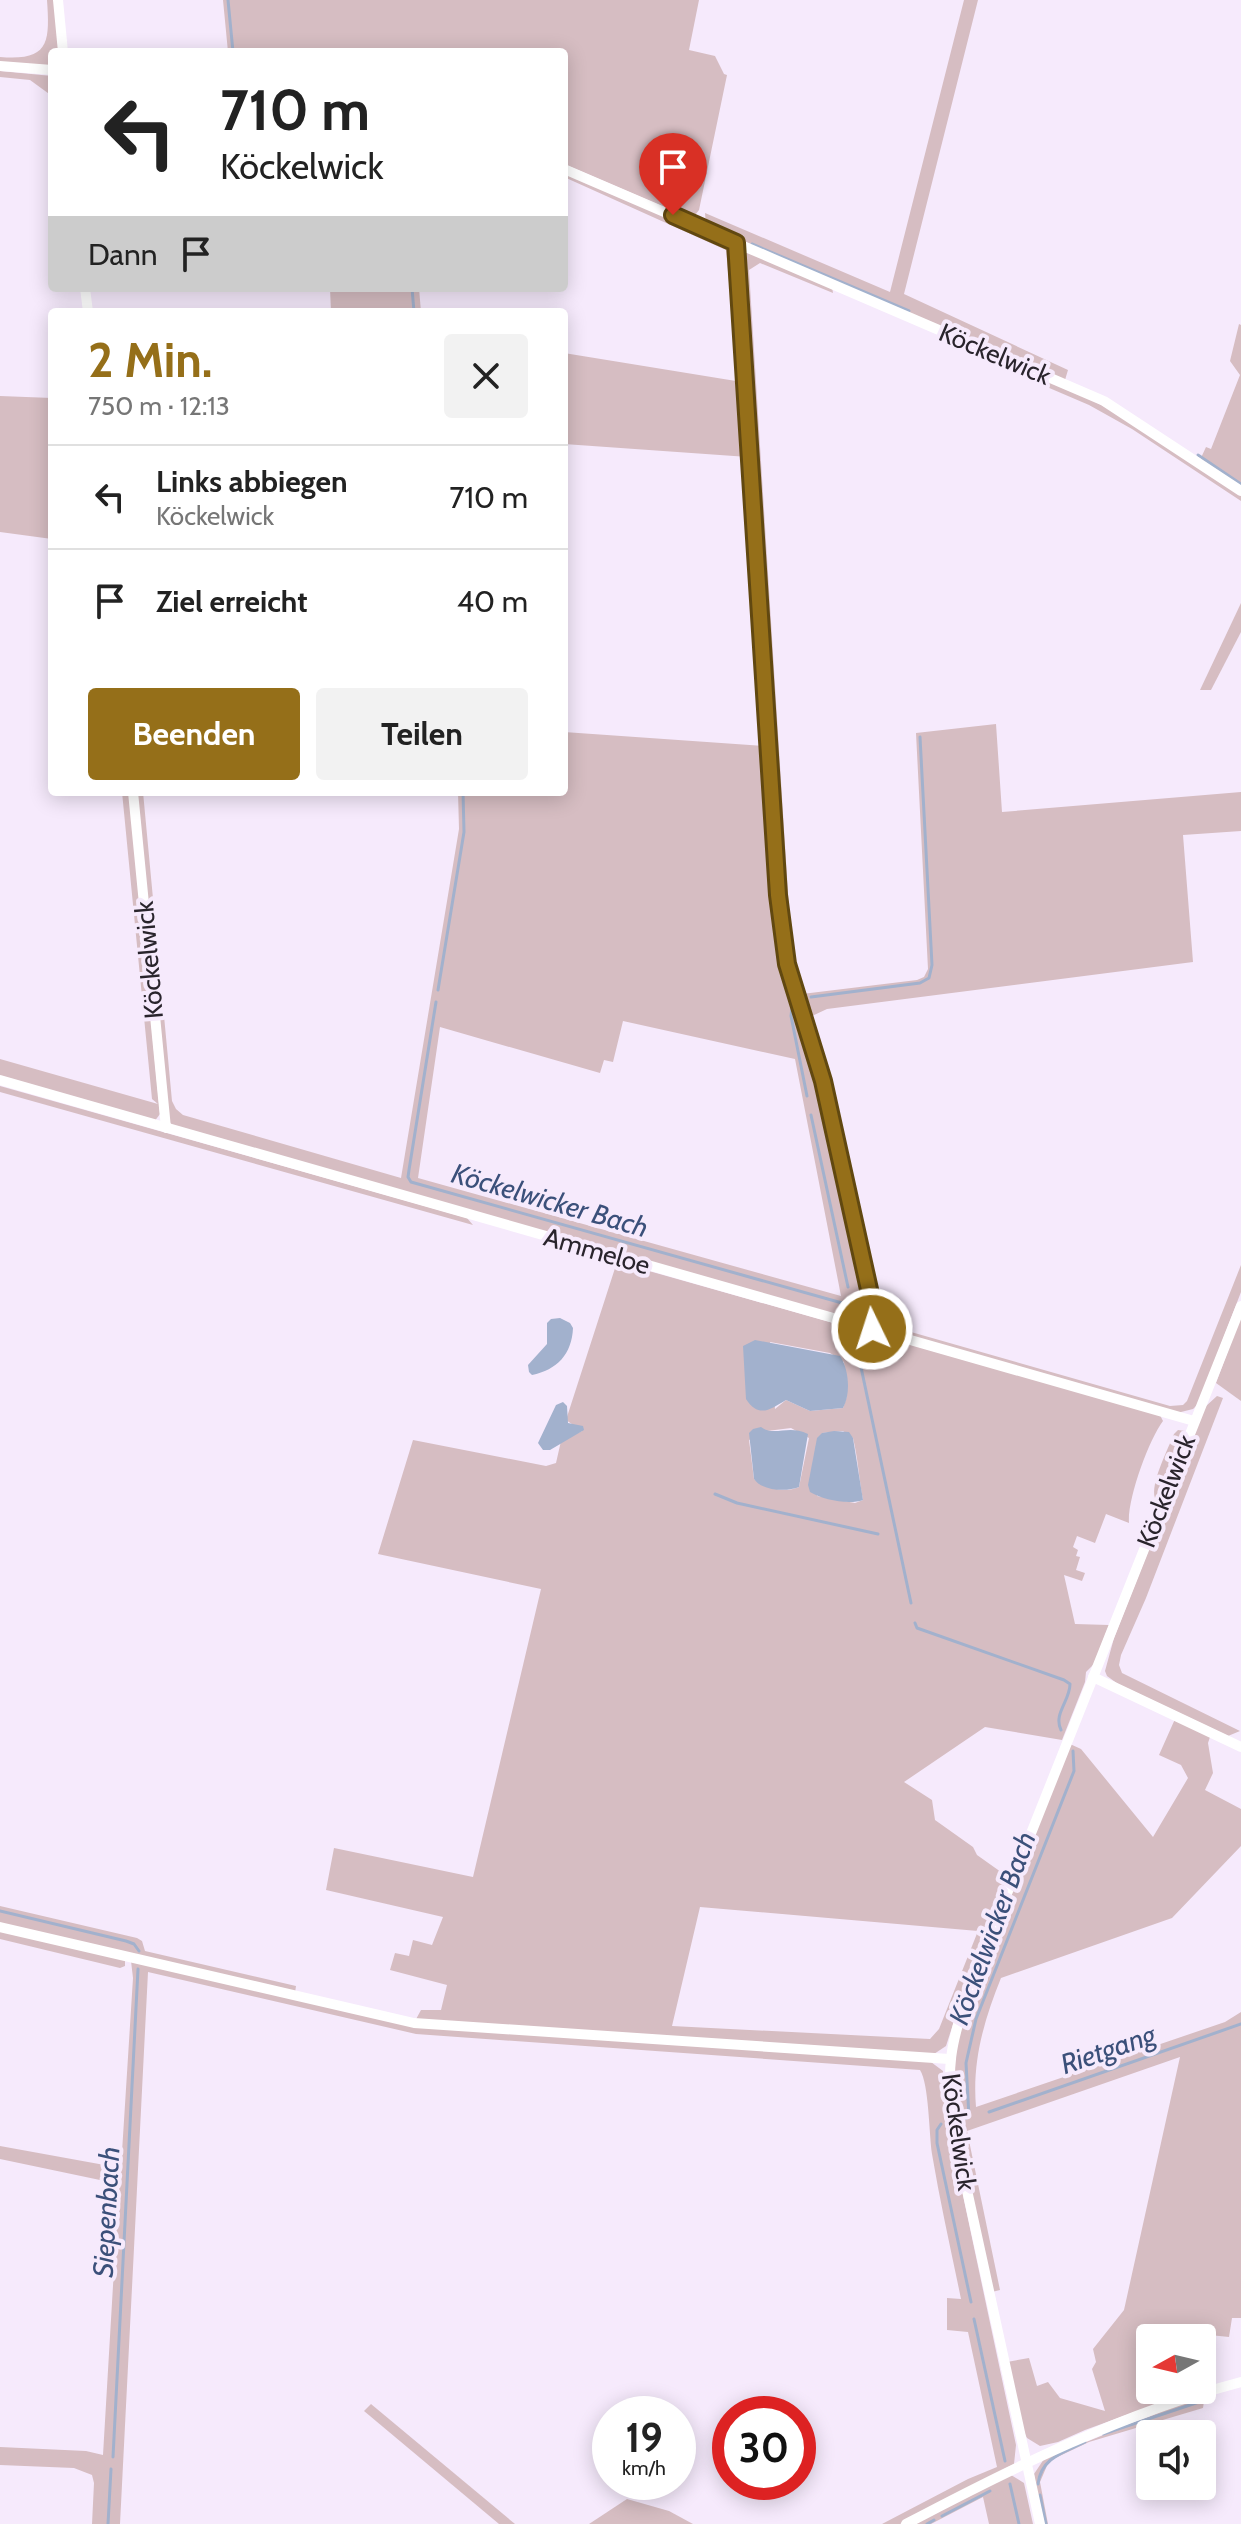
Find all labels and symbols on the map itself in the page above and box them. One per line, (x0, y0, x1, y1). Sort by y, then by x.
pin (639, 133, 707, 215)
street label: Köckelwick (934, 316, 1056, 392)
street label: Köckelwick (128, 899, 170, 1020)
water label: Köckelwicker Bach (448, 1156, 652, 1244)
street label: Ammeloe (540, 1221, 654, 1281)
position arrow (830, 1287, 914, 1371)
street label: Köckelwick (1130, 1430, 1202, 1552)
water label: Köckelwicker Bach (941, 1827, 1043, 2029)
water label: Rietgang (1056, 2017, 1161, 2081)
street label: Köckelwick (935, 2071, 983, 2193)
water label: Siepenbach (86, 2146, 126, 2278)
north arrow (1136, 2324, 1216, 2404)
speed limit sign: 30 (712, 2396, 816, 2500)

